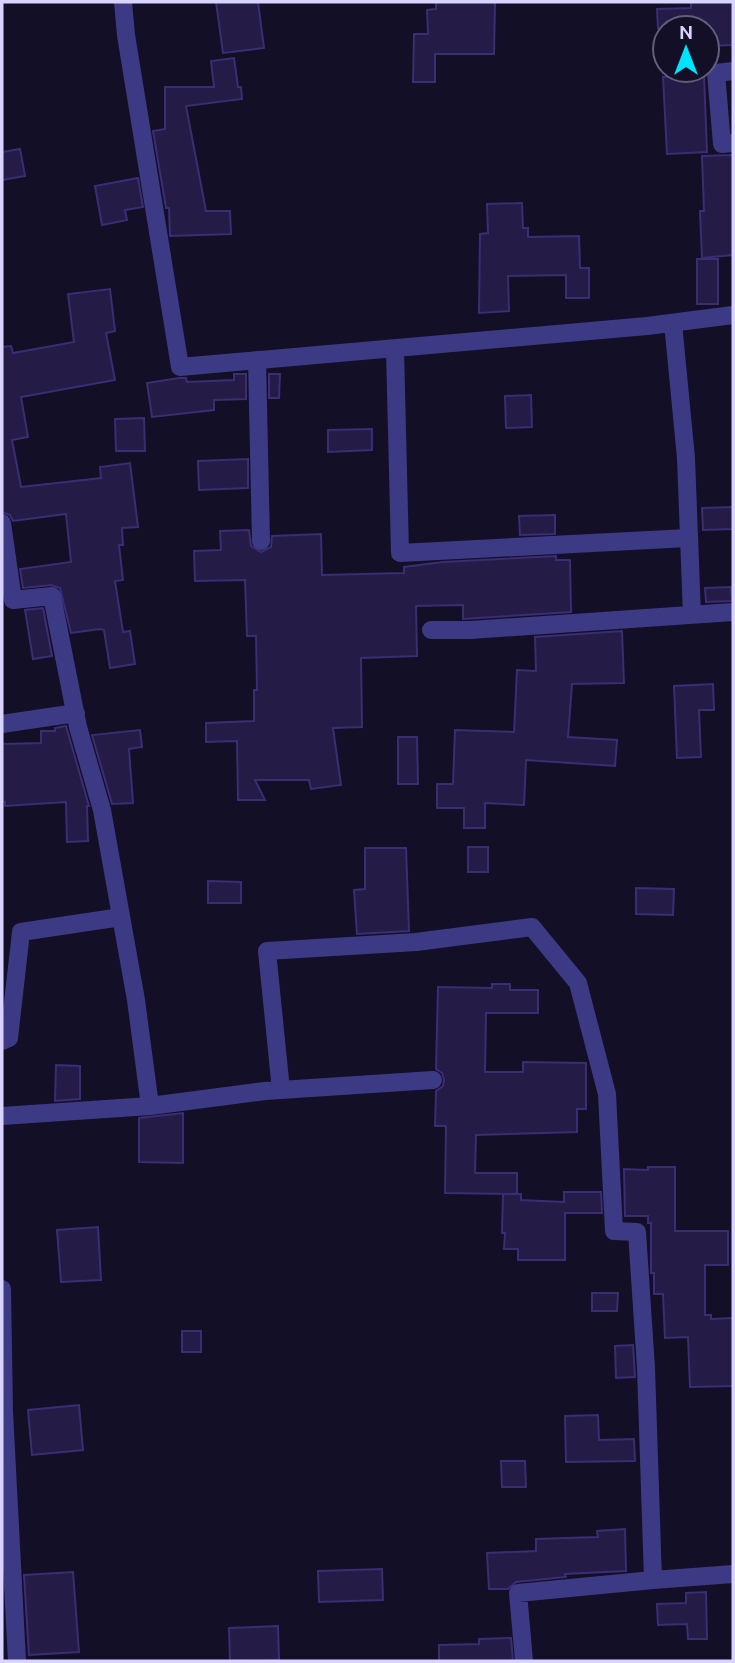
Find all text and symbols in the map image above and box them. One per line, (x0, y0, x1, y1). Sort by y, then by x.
north arrow (651, 14, 721, 84)
text: N (679, 21, 693, 43)

